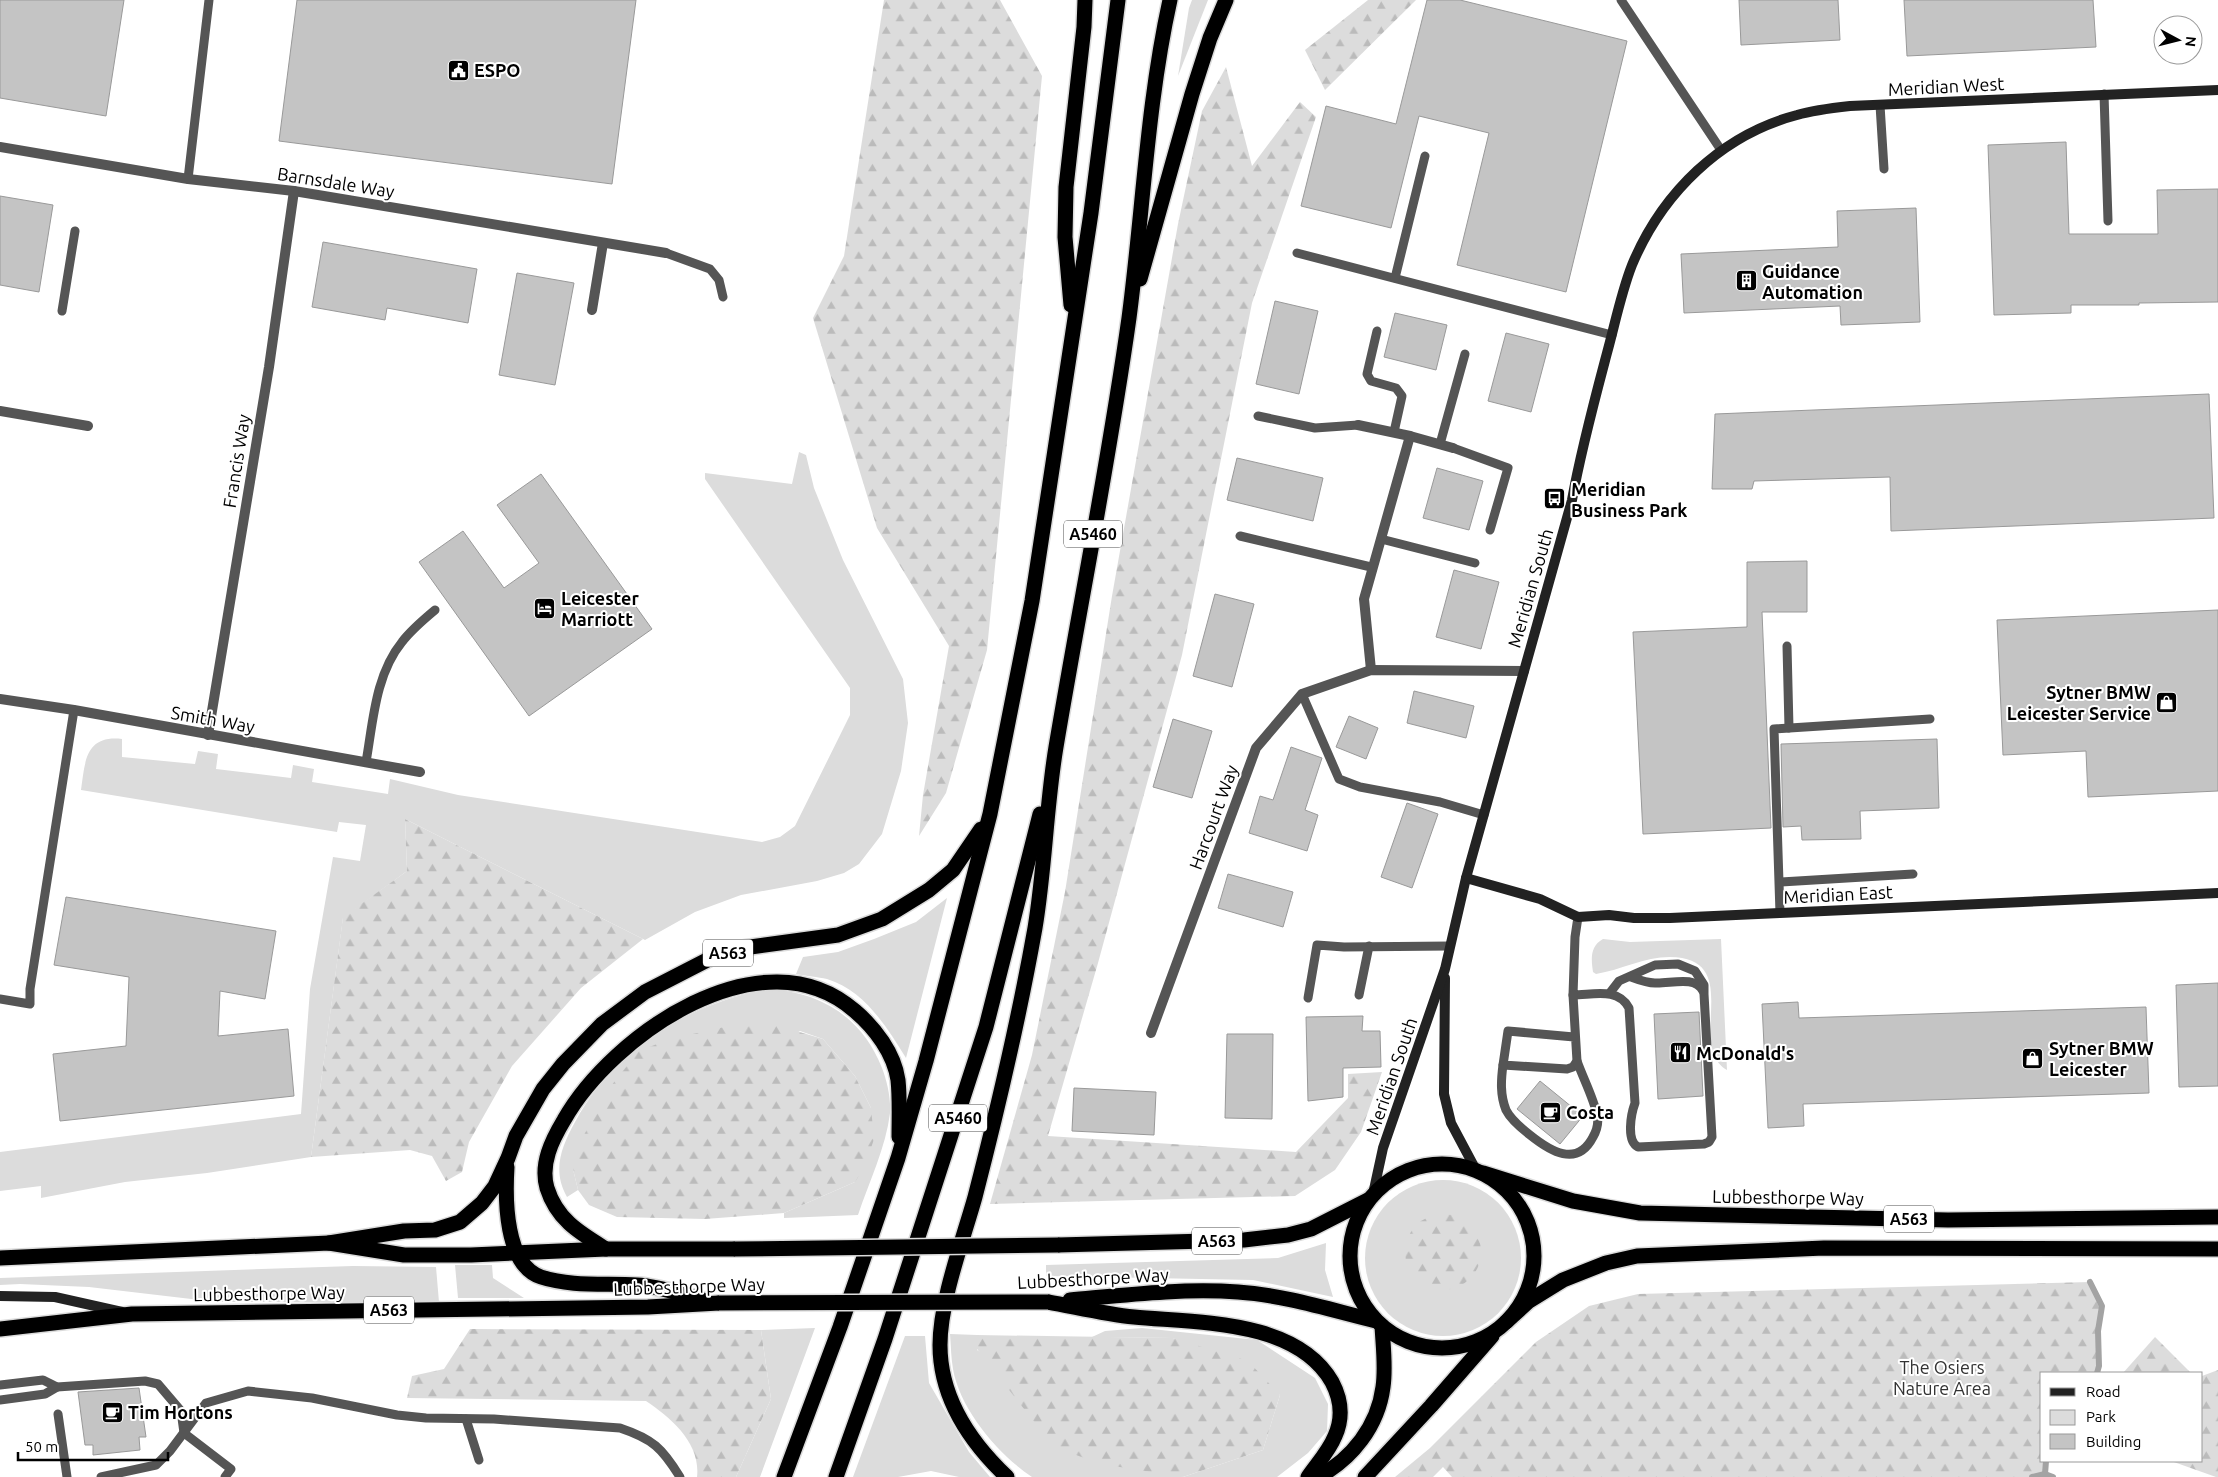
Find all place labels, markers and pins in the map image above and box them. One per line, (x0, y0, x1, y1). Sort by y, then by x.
public building icon: ESPO (446, 58, 470, 82)
place label: ESPO (474, 60, 521, 80)
place label: Guidance Automation (1762, 261, 1863, 302)
building icon: Guidance Automation (1734, 269, 1758, 293)
place label: Meridian Business Park (1571, 479, 1687, 520)
bus stop icon: Meridian Business Park (1543, 487, 1567, 511)
place label: Leicester Marriott (561, 588, 639, 629)
hotel icon: Leicester Marriott (533, 596, 557, 620)
place label: Sytner BMW Leicester Service (2007, 682, 2151, 723)
shop icon: Sytner BMW Leicester Service (2155, 690, 2179, 714)
place label: Sytner BMW Leicester (2049, 1038, 2154, 1079)
restaurant icon: McDonald's (1668, 1041, 1692, 1065)
place label: McDonald's (1696, 1043, 1794, 1063)
shop icon: Sytner BMW Leicester (2021, 1046, 2045, 1070)
cafe icon: Costa (1538, 1100, 1562, 1124)
place label: Costa (1566, 1102, 1614, 1122)
cafe icon: Tim Hortons (100, 1400, 124, 1424)
place label: Tim Hortons (128, 1402, 233, 1422)

